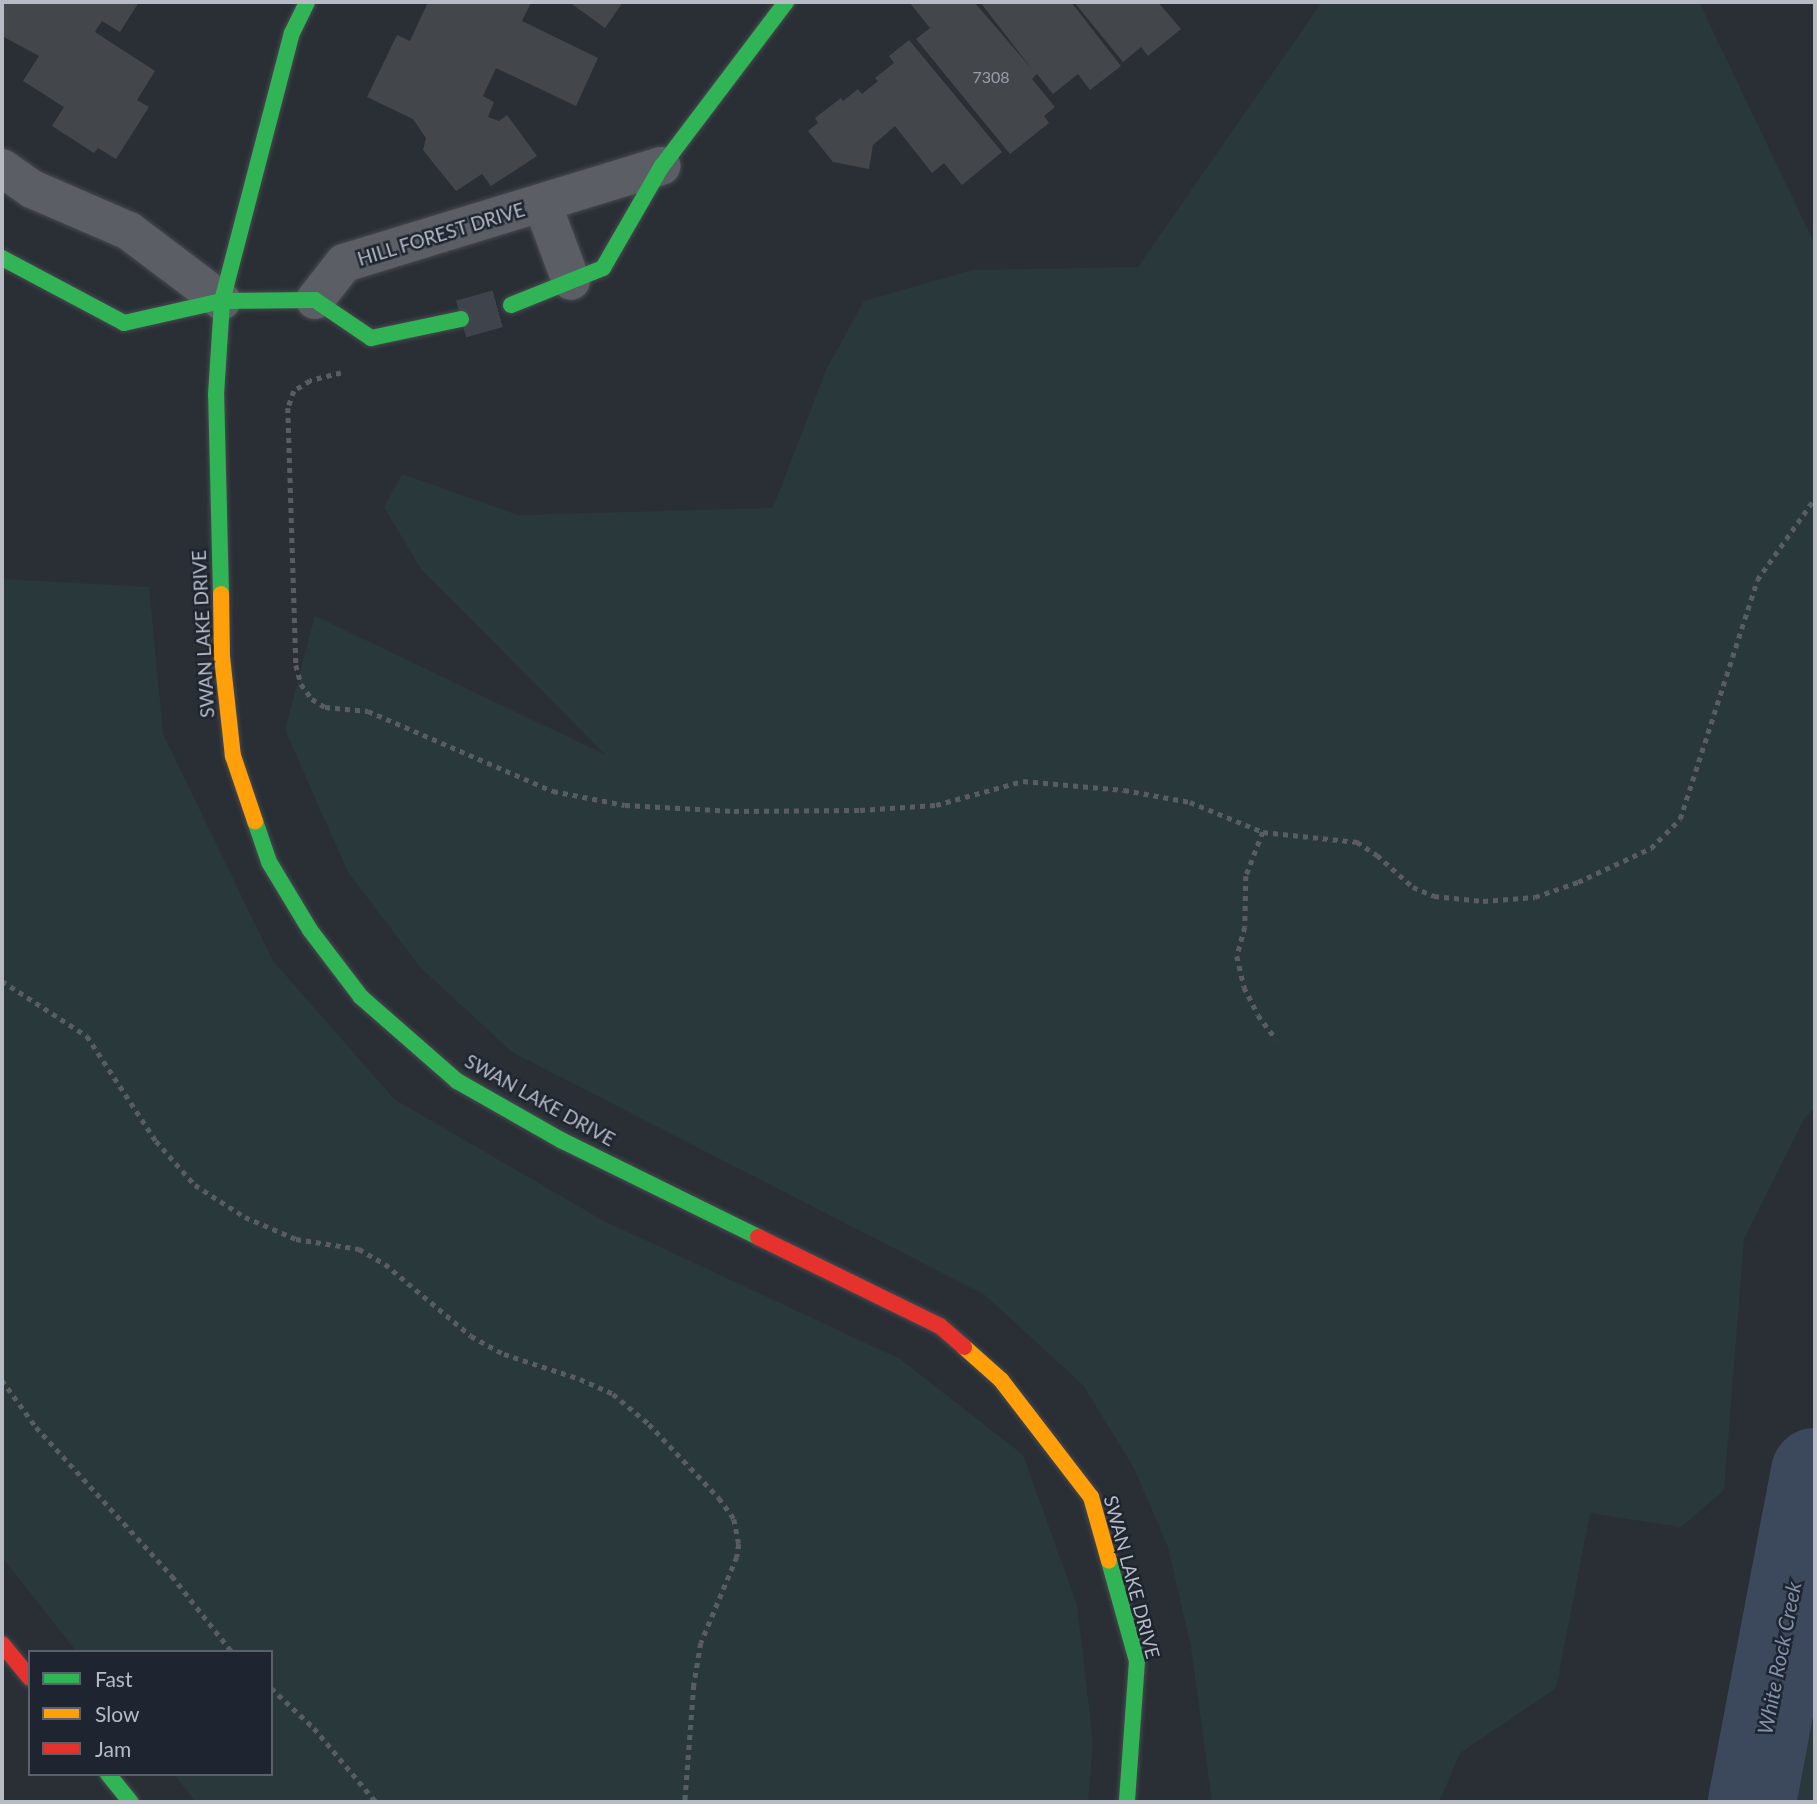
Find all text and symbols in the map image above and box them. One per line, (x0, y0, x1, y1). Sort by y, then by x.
house number: 7308 (972, 67, 1010, 87)
street label: HILL FOREST DRIVE (354, 198, 528, 270)
street label: SWAN LAKE DRIVE (187, 550, 219, 718)
street label: SWAN LAKE DRIVE (461, 1049, 619, 1151)
street label: SWAN LAKE DRIVE (1099, 1493, 1165, 1661)
water label: White Rock Creek (1752, 1580, 1806, 1736)
legend (28, 1650, 273, 1776)
text: Fast (95, 1666, 132, 1691)
text: Slow (95, 1701, 139, 1726)
text: Jam (95, 1736, 131, 1761)

